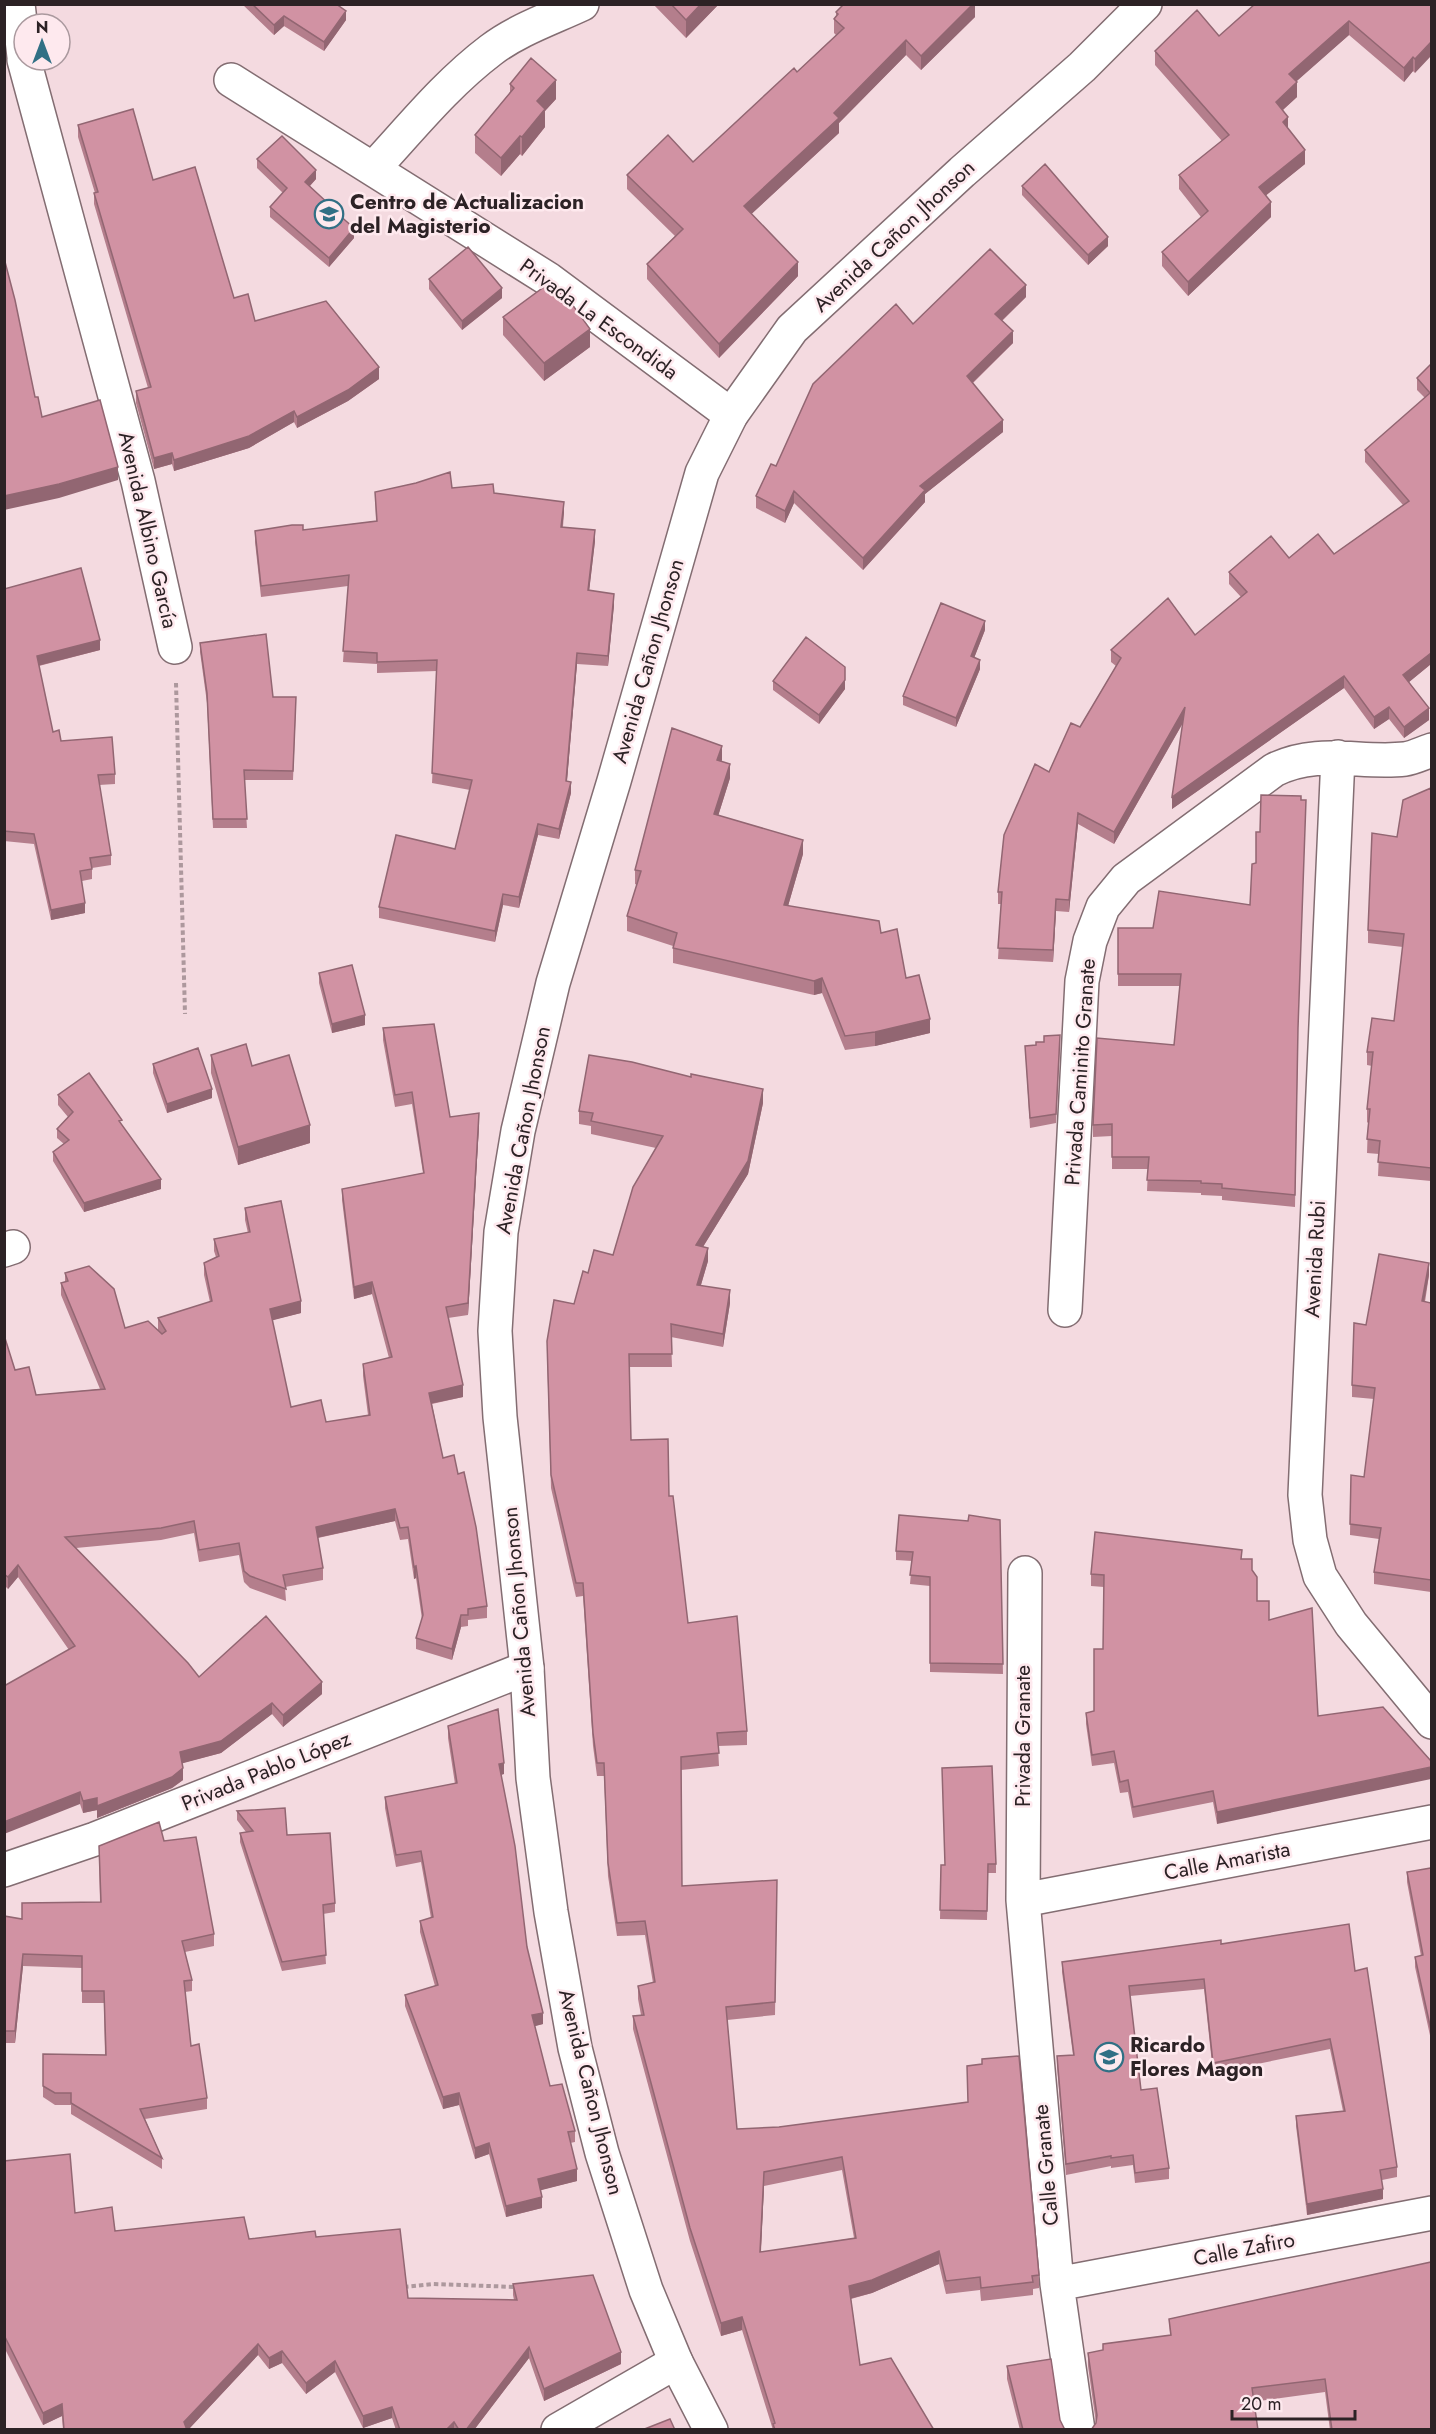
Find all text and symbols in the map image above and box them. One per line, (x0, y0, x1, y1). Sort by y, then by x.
north arrow (12, 12, 72, 72)
text: N (36, 16, 48, 39)
street label: Avenida Cañon Jhonson (807, 153, 981, 319)
place label: Centro de Actualizacion del Magisterio (350, 187, 584, 241)
school or university icon: Centro de Actualizacion del Magisterio (313, 198, 345, 230)
street label: Privada La Escondida (514, 251, 684, 387)
street label: Avenida Albino García (111, 429, 185, 631)
street label: Avenida Cañon Jhonson (604, 555, 692, 767)
street label: Privada Caminito Granate (1057, 957, 1103, 1187)
street label: Avenida Cañon Jhonson (488, 1023, 558, 1237)
street label: Avenida Rubi (1297, 1199, 1333, 1319)
street label: Avenida Cañon Jhonson (495, 1505, 543, 1719)
street label: Privada Granate (1008, 1665, 1038, 1807)
street label: Privada Pablo López (177, 1723, 355, 1819)
street label: Calle Amarista (1161, 1834, 1293, 1888)
street label: Avenida Cañon Jhonson (551, 1986, 631, 2198)
place label: Ricardo Flores Magon (1130, 2030, 1263, 2084)
school or university icon: Ricardo Flores Magon (1093, 2041, 1125, 2073)
street label: Calle Granate (1026, 2103, 1066, 2227)
street label: Calle Zafiro (1191, 2224, 1297, 2274)
scale bar (1232, 2383, 1355, 2421)
text: 20 m (1241, 2391, 1281, 2417)

